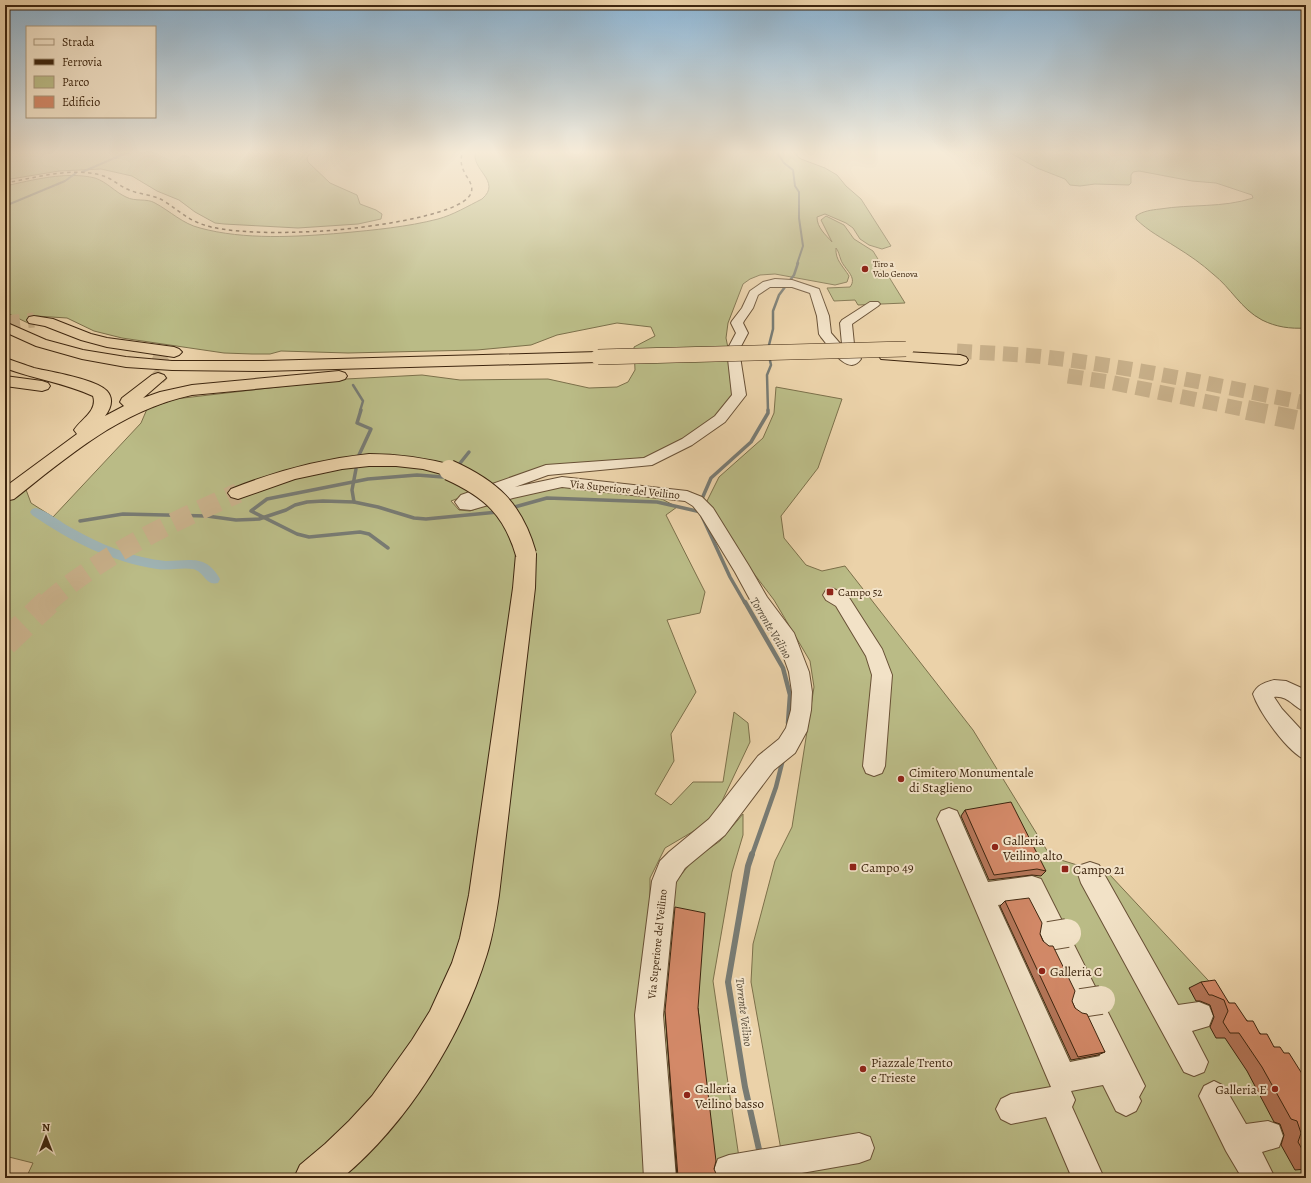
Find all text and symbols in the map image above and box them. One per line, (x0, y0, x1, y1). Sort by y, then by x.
legend (26, 26, 156, 118)
text: Strada (62, 34, 95, 50)
text: Ferrovia (62, 54, 103, 70)
text: Parco (62, 74, 89, 90)
text: Edificio (62, 94, 100, 110)
place label: Tiro a Volo Genova (872, 258, 919, 280)
marker: Tiro a Volo Genova (860, 264, 870, 274)
street label: Via Superiore del Veilino (568, 476, 681, 503)
place label: Campo 52 (838, 585, 883, 600)
marker: Campo 52 (825, 587, 835, 597)
water label: Torrente Veilino (746, 594, 796, 662)
place label: Cimitero Monumentale di Staglieno (909, 764, 1034, 796)
marker: Cimitero Monumentale di Staglieno (896, 774, 906, 784)
place label: Galleria Veilino alto (1002, 832, 1062, 864)
marker: Galleria Veilino alto (990, 842, 1000, 852)
place label: Campo 49 (861, 859, 914, 876)
place label: Campo 21 (1073, 861, 1125, 878)
marker: Campo 49 (848, 862, 858, 872)
marker: Campo 21 (1060, 864, 1070, 874)
street label: Via Superiore del Veilino (644, 888, 671, 1001)
place label: Galleria C (1050, 963, 1102, 980)
marker: Galleria C (1037, 966, 1047, 976)
water label: Torrente Veilino (732, 977, 756, 1047)
place label: Piazzale Trento e Trieste (871, 1054, 953, 1086)
marker: Piazzale Trento e Trieste (858, 1064, 868, 1074)
place label: Galleria Veilino basso (694, 1080, 764, 1112)
place label: Galleria E (1215, 1081, 1267, 1098)
marker: Galleria E (1270, 1084, 1280, 1094)
marker: Galleria Veilino basso (682, 1090, 692, 1100)
north arrow (26, 1117, 66, 1157)
text: N (42, 1120, 50, 1135)

